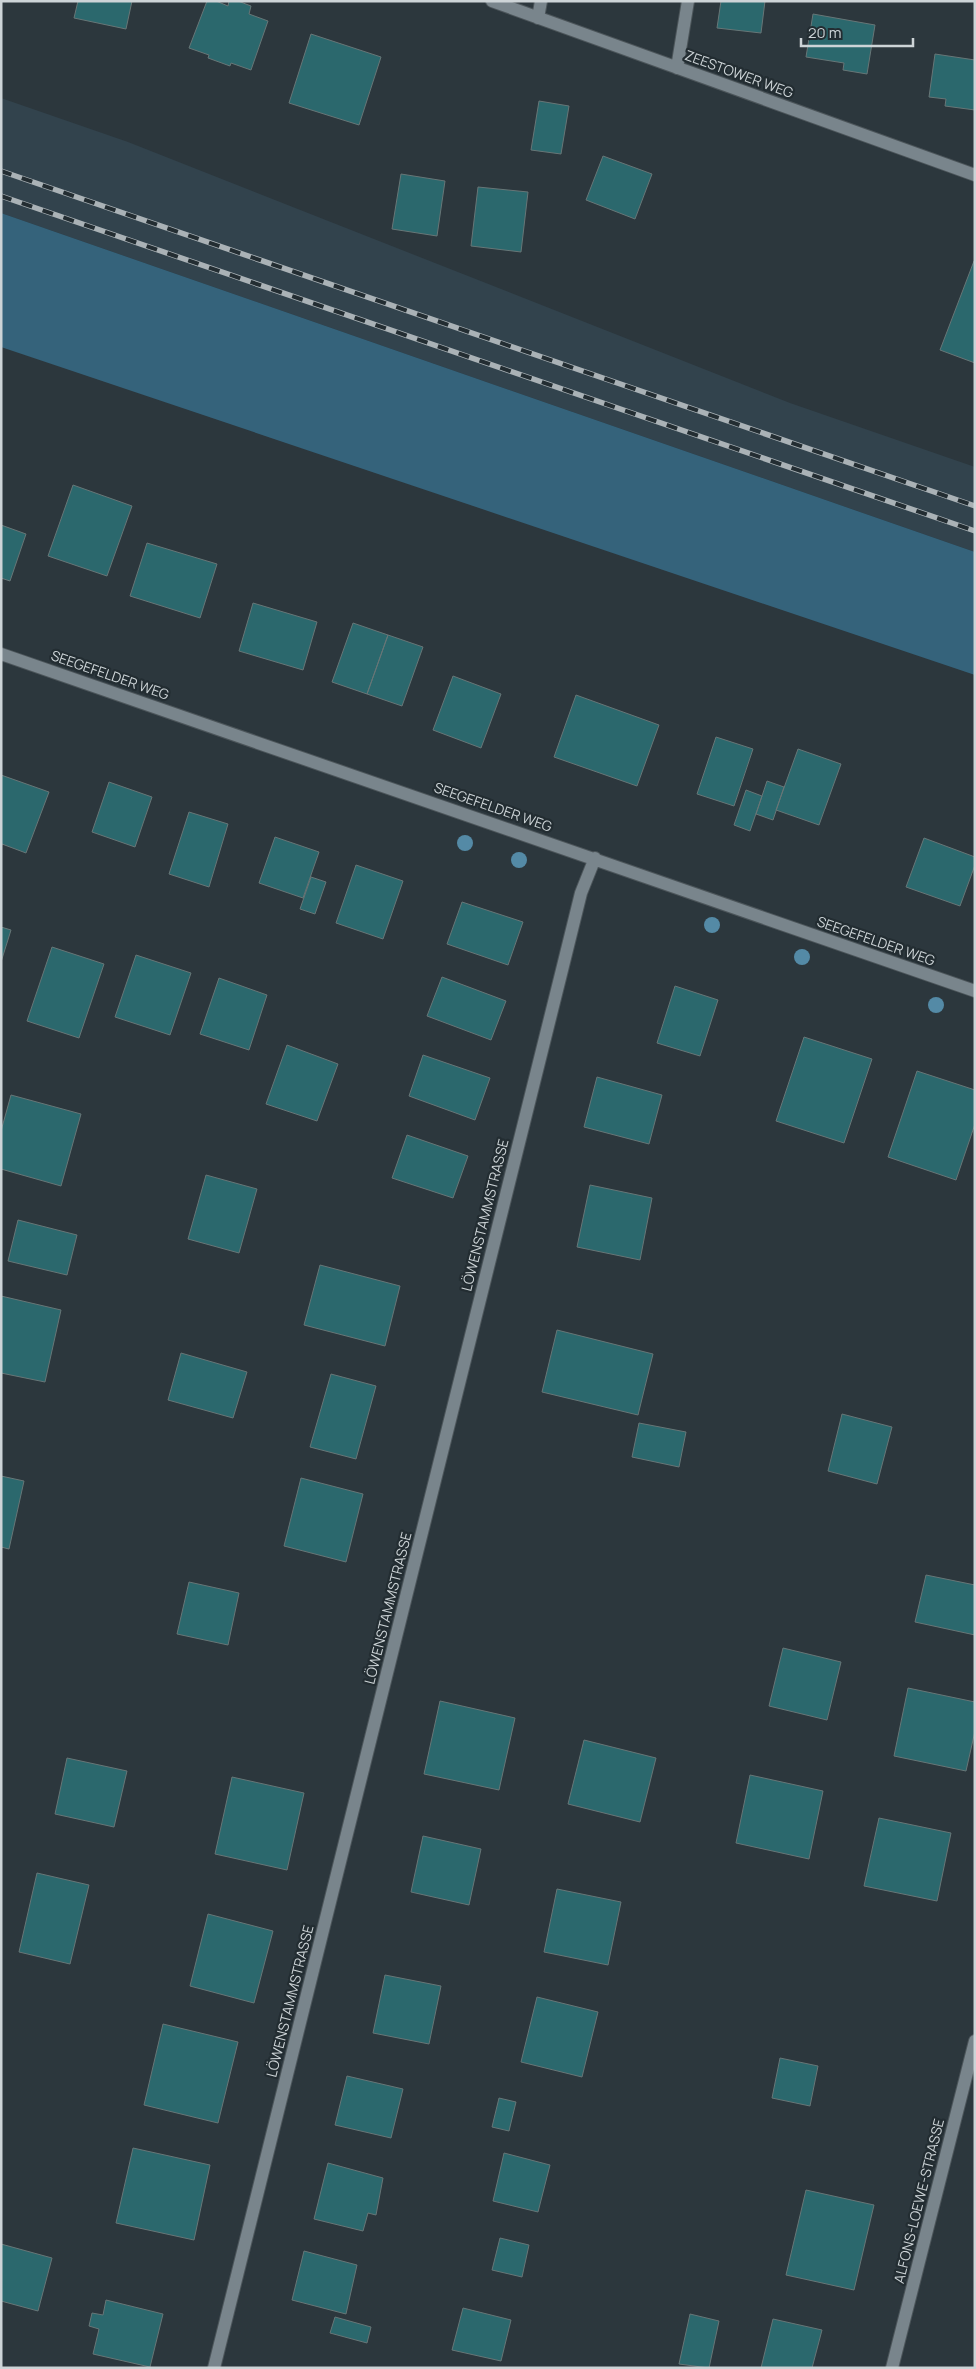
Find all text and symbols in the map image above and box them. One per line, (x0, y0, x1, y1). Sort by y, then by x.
scale bar (801, 15, 914, 47)
text: 20 m (808, 22, 841, 43)
street label: ZEESTOWER WEG (682, 45, 796, 102)
street label: SEEGEFELDER WEG (49, 645, 172, 704)
street label: SEEGEFELDER WEG (432, 777, 555, 836)
street label: SEEGEFELDER WEG (815, 911, 938, 970)
street label: LÖWENSTAMMSTRASSE (456, 1137, 513, 1293)
street label: LÖWENSTAMMSTRASSE (359, 1530, 416, 1686)
street label: LÖWENSTAMMSTRASSE (261, 1923, 318, 2079)
street label: ALFONS-LOEWE-STRASSE (889, 2117, 948, 2285)

